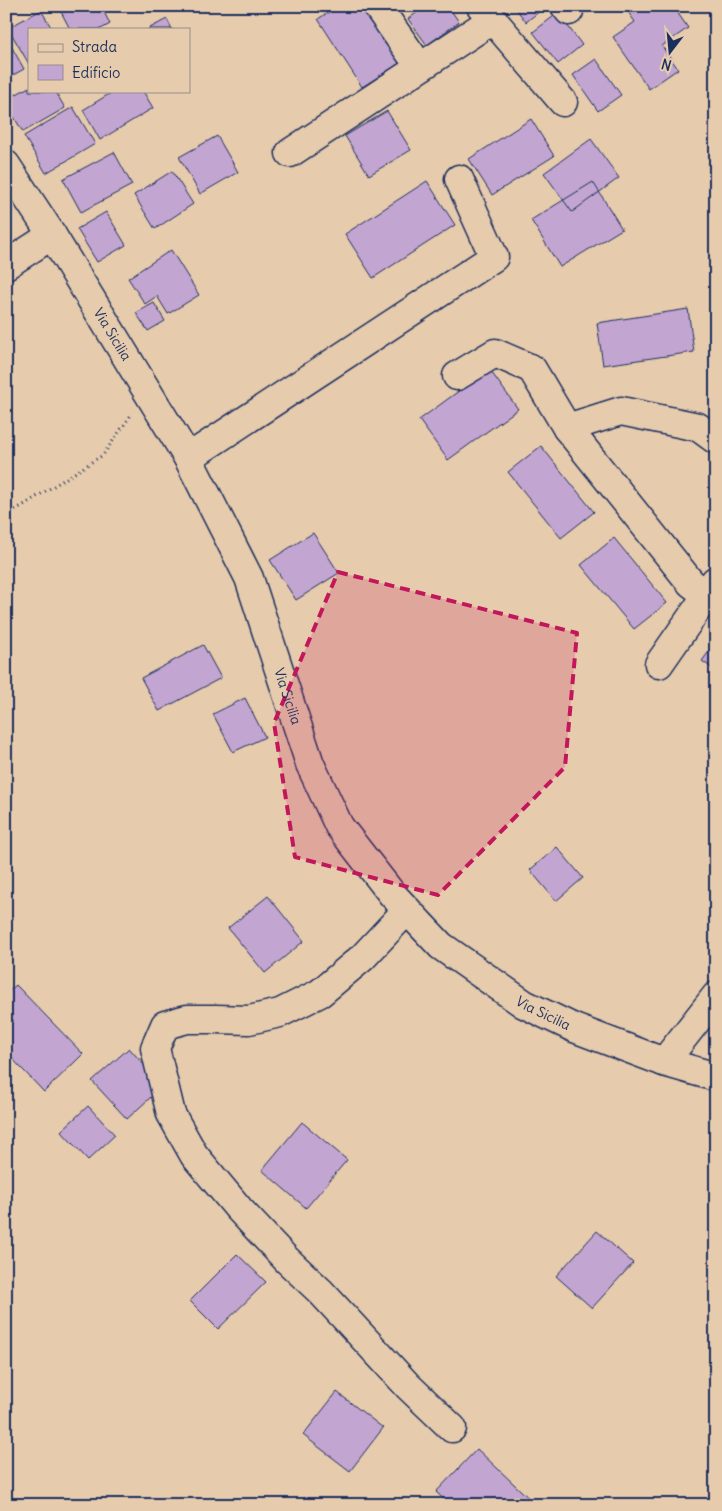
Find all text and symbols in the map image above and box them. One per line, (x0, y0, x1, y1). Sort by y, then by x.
legend (28, 28, 190, 92)
north arrow (644, 28, 694, 78)
text: Strada (72, 37, 117, 56)
text: N (659, 55, 674, 74)
text: Edificio (72, 63, 120, 82)
street label: Via Sicilia (90, 304, 135, 364)
street label: Via Sicilia (270, 666, 305, 727)
street label: Via Sicilia (512, 992, 574, 1034)

